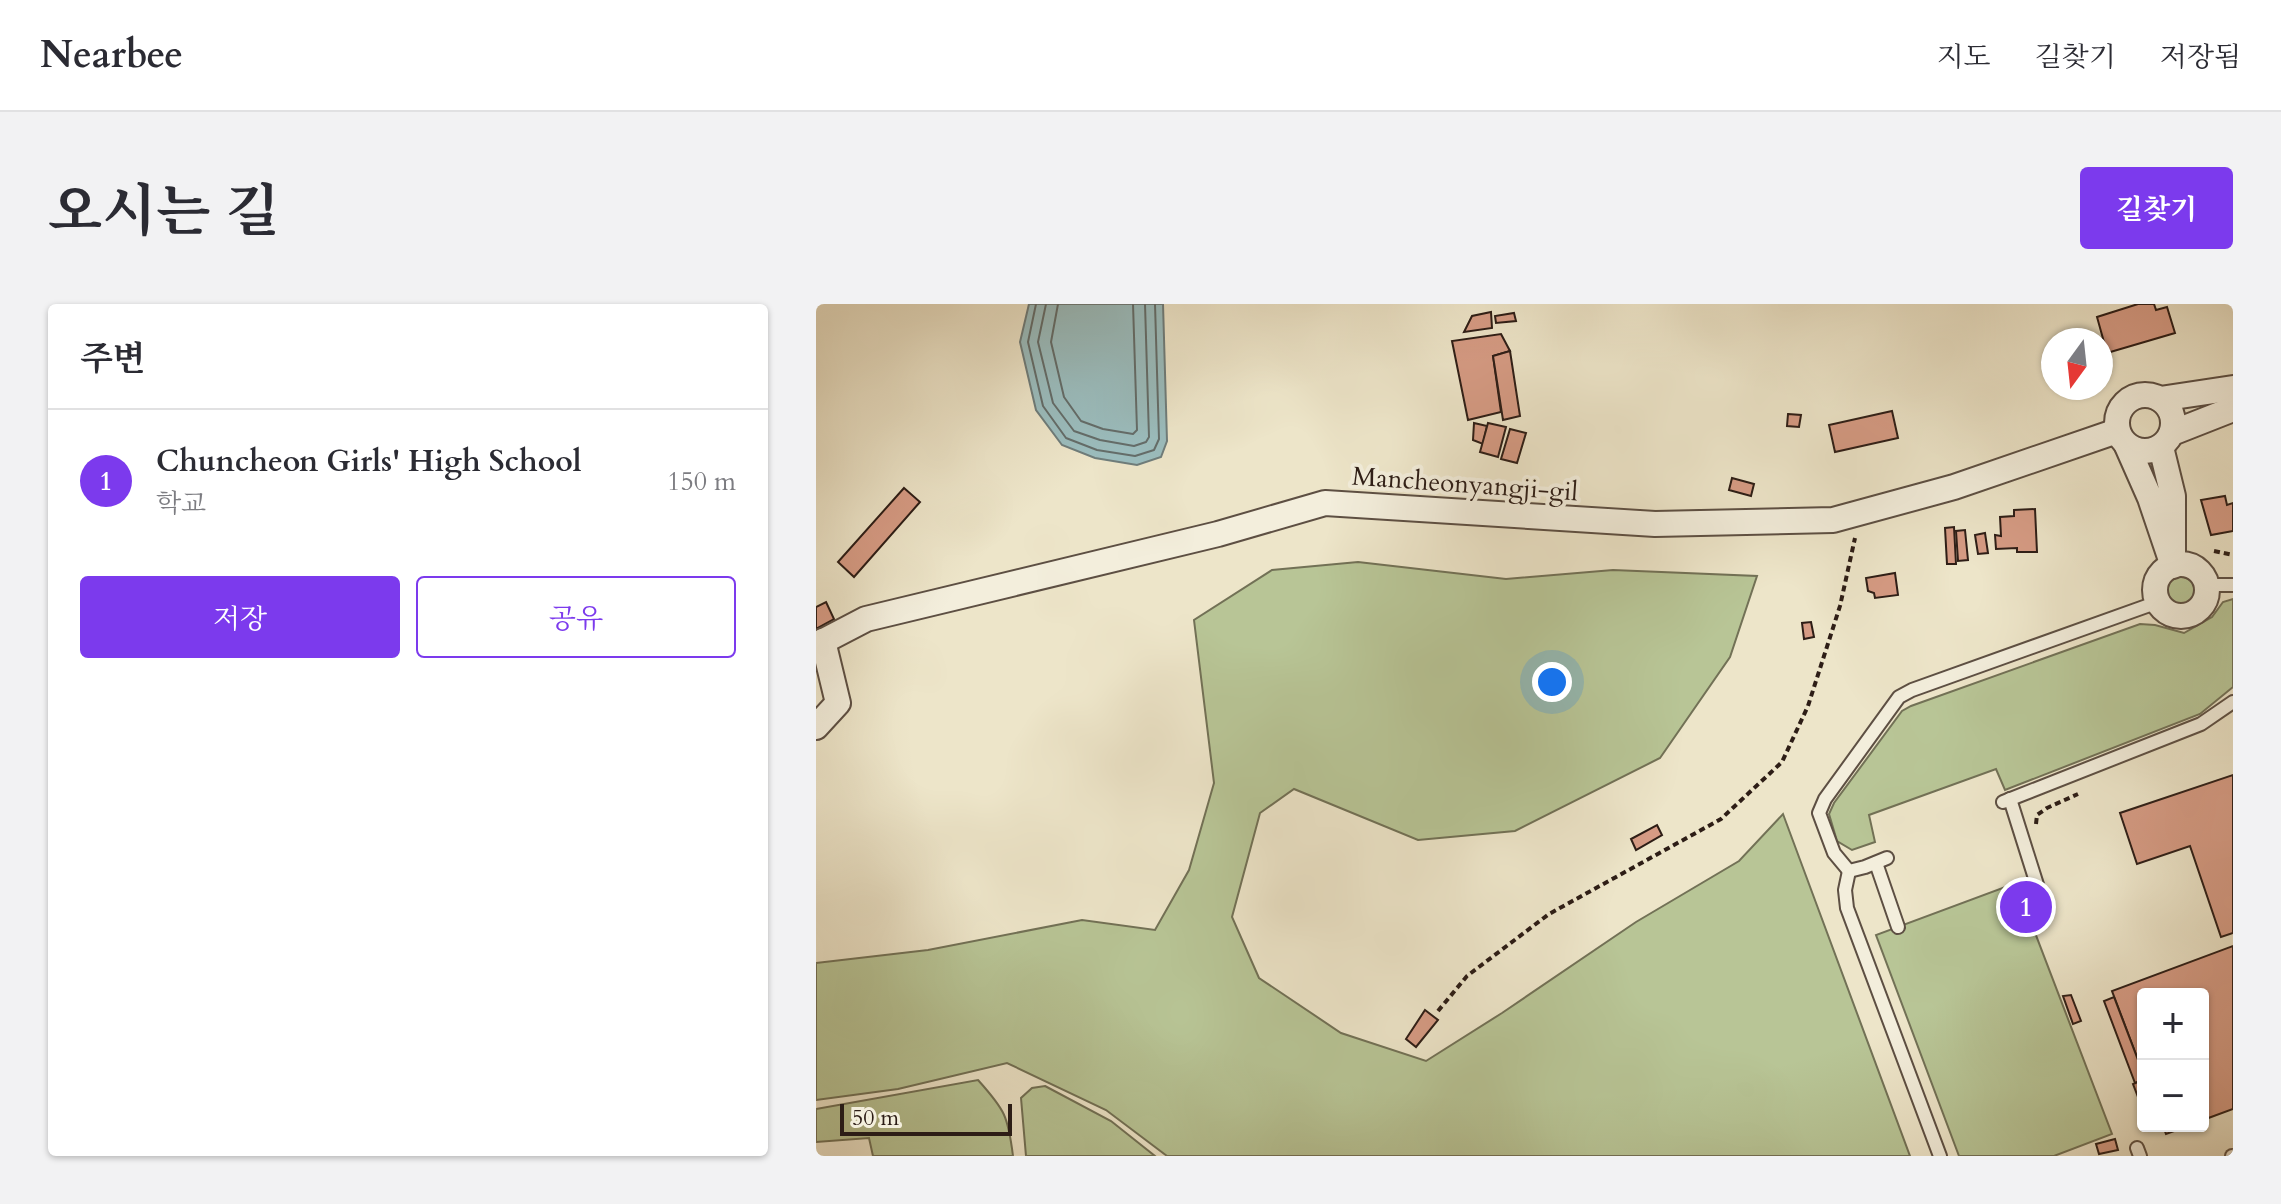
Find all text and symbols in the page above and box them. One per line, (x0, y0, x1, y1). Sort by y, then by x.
text: Nearbee (40, 29, 183, 81)
text: 지도 (1937, 38, 1991, 76)
text: 길찾기 (2035, 38, 2116, 76)
text: 저장됨 (2160, 38, 2241, 76)
button: 길찾기 (2080, 167, 2233, 249)
text: 오시는 길 (48, 175, 279, 250)
north arrow (2041, 328, 2113, 400)
text: 주변 (80, 336, 146, 382)
text: Chuncheon Girls' High School (156, 441, 582, 482)
street label: Mancheonyangji-gil (1351, 459, 1579, 509)
text: 1 (99, 464, 113, 499)
text: 150 m (667, 464, 736, 499)
text: 학교 (156, 486, 206, 521)
button: 저장 (80, 576, 400, 658)
button: 공유 (416, 576, 736, 658)
your location (1532, 662, 1572, 702)
pin: 1 (2000, 877, 2052, 937)
map controls (2137, 988, 2209, 1132)
button: + (2137, 988, 2209, 1060)
button: − (2137, 1060, 2209, 1132)
scale bar (840, 1100, 1012, 1136)
text: 50 m (852, 1103, 899, 1133)

